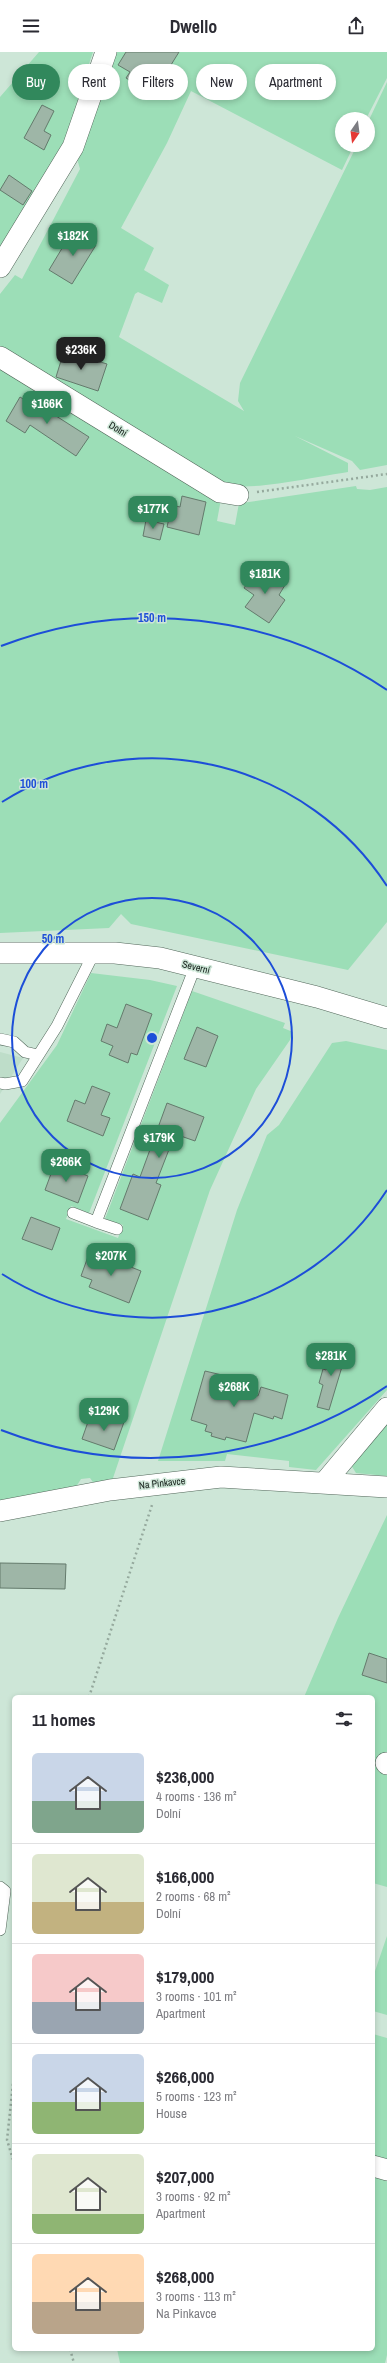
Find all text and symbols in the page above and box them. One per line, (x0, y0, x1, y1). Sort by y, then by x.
text: Dwello (170, 14, 217, 39)
icon: menu (20, 15, 42, 37)
icon: share (345, 15, 367, 37)
chip: Buy (12, 64, 60, 100)
chip: Rent (68, 64, 120, 100)
chip: Filters (128, 64, 188, 100)
chip: New (196, 64, 247, 100)
chip: Apartment (255, 64, 336, 100)
north arrow (335, 112, 375, 152)
map controls (335, 112, 375, 152)
pin: $182K (45, 223, 101, 257)
text: $182K (57, 227, 89, 244)
pin: $236K (53, 337, 109, 371)
text: $236K (65, 341, 97, 358)
pin: $166K (19, 391, 75, 425)
text: $166K (31, 395, 63, 412)
street label: Dolní (106, 418, 130, 440)
pin: $177K (125, 496, 181, 530)
text: $177K (137, 500, 169, 517)
pin: $181K (237, 561, 293, 595)
text: $181K (249, 565, 281, 582)
text: 150 m (138, 610, 166, 626)
text: 100 m (20, 776, 48, 792)
text: 50 m (42, 931, 64, 947)
street label: Severní (181, 957, 212, 977)
centre of rings (145, 1031, 159, 1045)
pin: $179K (131, 1125, 187, 1159)
text: $179K (143, 1129, 175, 1146)
pin: $266K (38, 1149, 94, 1183)
text: $266K (50, 1153, 82, 1170)
pin: $207K (83, 1243, 139, 1277)
text: $207K (95, 1247, 127, 1264)
pin: $281K (303, 1343, 359, 1377)
text: $281K (315, 1347, 347, 1364)
pin: $268K (206, 1374, 262, 1408)
text: $268K (218, 1378, 250, 1395)
pin: $129K (76, 1398, 132, 1432)
text: $129K (88, 1402, 120, 1419)
street label: Na Pinkavce (138, 1474, 186, 1492)
text: 11 homes (32, 1708, 96, 1731)
icon: filters (333, 1708, 355, 1730)
text: $236,000 (156, 1765, 214, 1788)
icon: home (64, 1769, 112, 1817)
text: 4 rooms · 136 m² (156, 1788, 237, 1805)
text: Dolní (156, 1805, 181, 1822)
text: $166,000 (156, 1865, 214, 1888)
icon: home (64, 1870, 112, 1918)
text: 2 rooms · 68 m² (156, 1888, 231, 1905)
text: Dolní (156, 1905, 181, 1922)
text: $179,000 (156, 1965, 214, 1988)
icon: home (64, 1970, 112, 2018)
text: 3 rooms · 101 m² (156, 1988, 237, 2005)
text: Apartment (156, 2005, 205, 2022)
text: $266,000 (156, 2065, 214, 2088)
icon: home (64, 2070, 112, 2118)
text: 5 rooms · 123 m² (156, 2088, 237, 2105)
text: House (156, 2105, 187, 2122)
text: $207,000 (156, 2165, 214, 2188)
icon: home (64, 2170, 112, 2218)
text: 3 rooms · 92 m² (156, 2188, 231, 2205)
text: Apartment (156, 2205, 205, 2222)
text: $268,000 (156, 2265, 214, 2288)
icon: home (64, 2270, 112, 2318)
text: 3 rooms · 113 m² (156, 2288, 236, 2305)
text: Na Pinkavce (156, 2305, 216, 2322)

